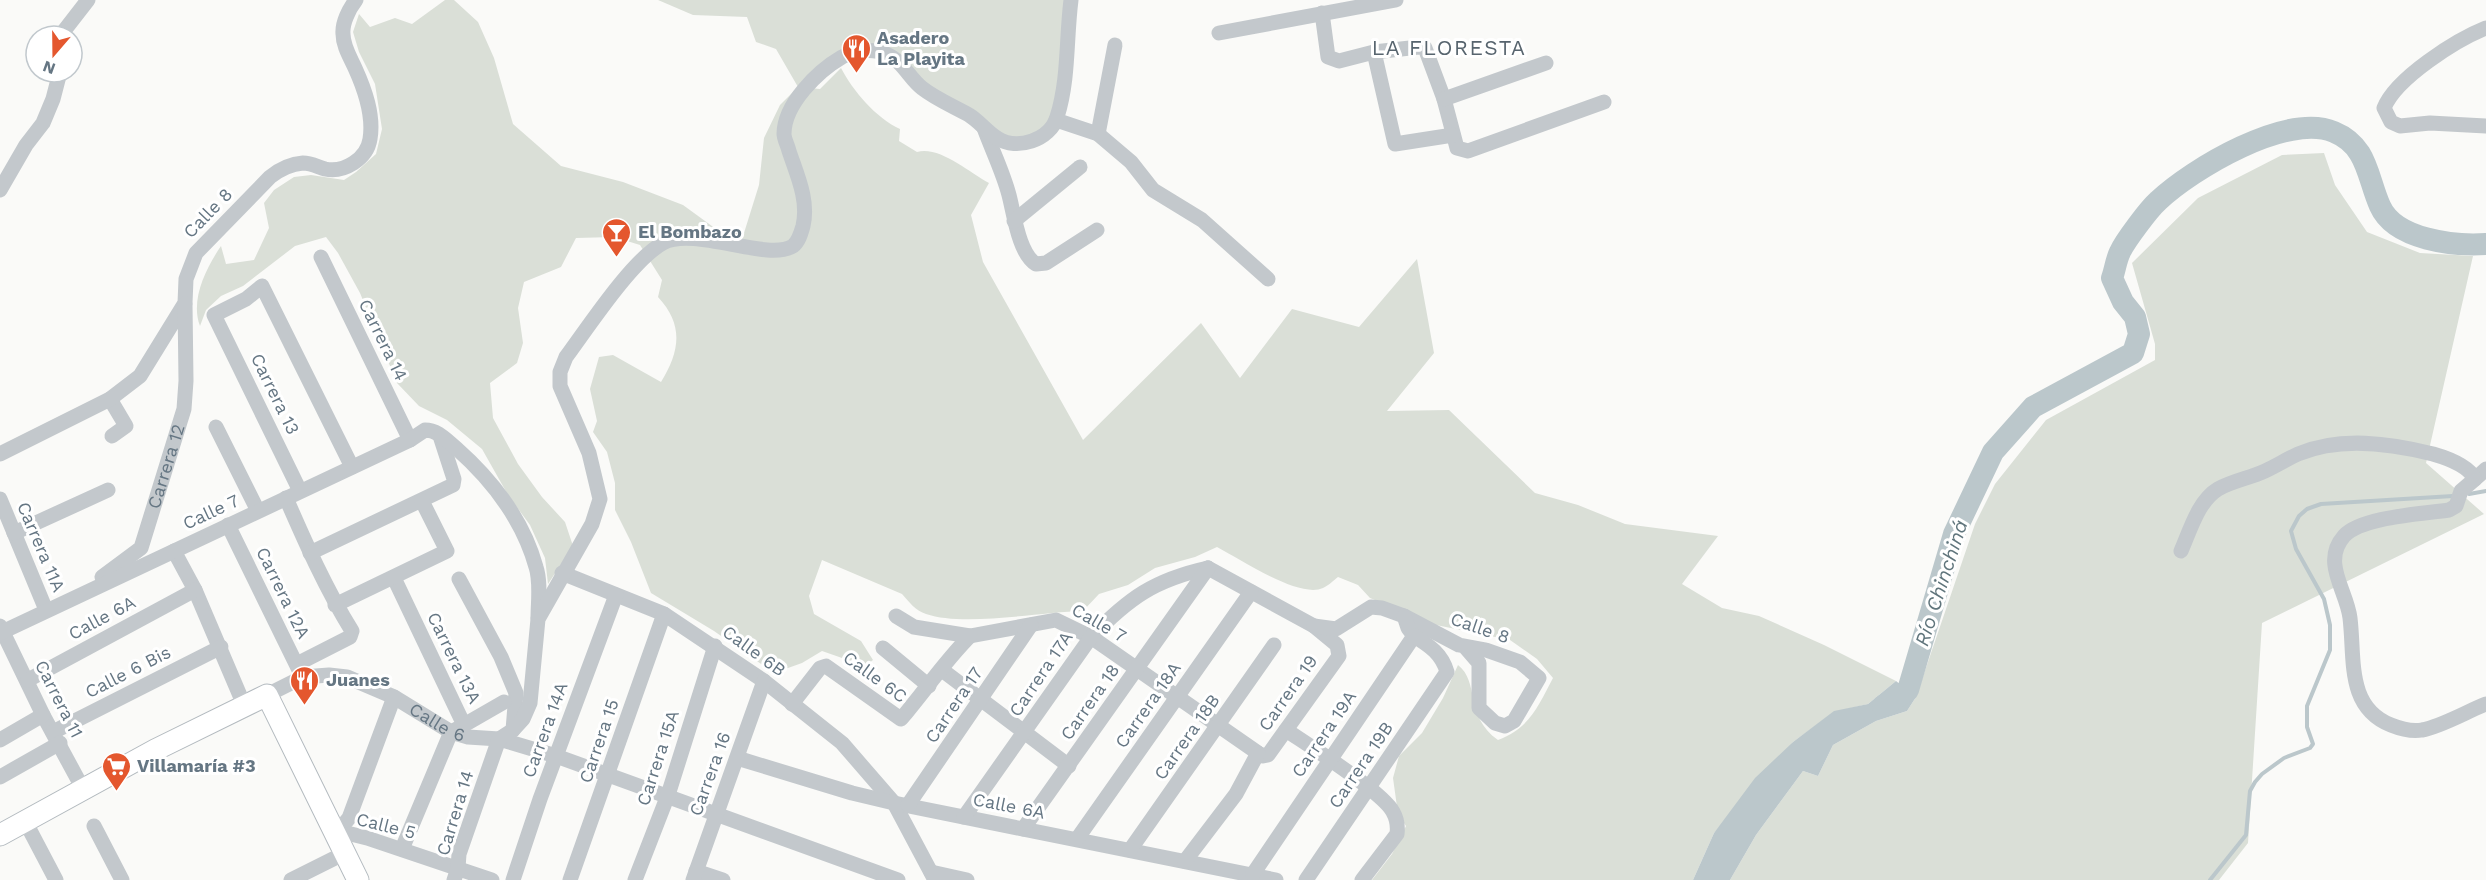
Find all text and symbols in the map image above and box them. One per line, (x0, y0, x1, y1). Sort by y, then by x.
north arrow (24, 24, 84, 84)
place label: Asadero La Playita (877, 27, 966, 69)
restaurant icon: Asadero La Playita (840, 32, 872, 74)
district label: LA FLORESTA (1372, 35, 1526, 60)
text: N (40, 57, 58, 79)
street label: Calle 8 (179, 183, 236, 242)
bar icon: El Bombazo (601, 216, 633, 258)
place label: El Bombazo (638, 221, 742, 242)
street label: Carrera 14 (355, 296, 412, 384)
street label: Carrera 13 (247, 350, 304, 438)
street label: Carrera 12 (143, 421, 189, 511)
street label: Calle 7 (179, 489, 242, 534)
street label: Carrera 11A (13, 499, 70, 595)
water label: Río Chinchiná (1909, 517, 1973, 649)
street label: Carrera 12A (252, 544, 315, 642)
street label: Calle 6A (65, 591, 139, 644)
street label: Calle 7 (1068, 599, 1130, 647)
street label: Calle 8 (1448, 608, 1513, 647)
street label: Carrera 13A (423, 609, 486, 707)
street label: Calle 6B (719, 621, 790, 680)
street label: Carrera 17A (1004, 627, 1077, 720)
street label: Calle 6 Bis (81, 641, 174, 702)
street label: Calle 6C (839, 647, 911, 707)
street label: Carrera 19 (1254, 651, 1321, 735)
street label: Carrera 11 (31, 657, 88, 741)
street label: Carrera 18A (1110, 658, 1185, 752)
street label: Carrera 18 (1056, 660, 1123, 744)
street label: Carrera 17 (921, 663, 987, 747)
restaurant icon: Juanes (289, 664, 321, 706)
place label: Juanes (326, 669, 390, 690)
street label: Carrera 14A (518, 679, 572, 780)
street label: Carrera 19A (1287, 686, 1360, 781)
street label: Carrera 18B (1149, 690, 1224, 784)
street label: Carrera 15 (574, 696, 623, 786)
street label: Calle 6 (406, 698, 468, 746)
street label: Carrera 15A (632, 707, 683, 808)
street label: Carrera 19B (1324, 717, 1397, 812)
street label: Carrera 16 (685, 729, 734, 819)
supermarket icon: Villamaría #3 (100, 750, 132, 792)
place label: Villamaría #3 (137, 755, 256, 776)
street label: Carrera 14 (432, 768, 477, 858)
street label: Calle 6A (971, 788, 1047, 823)
street label: Calle 5 (354, 808, 418, 843)

